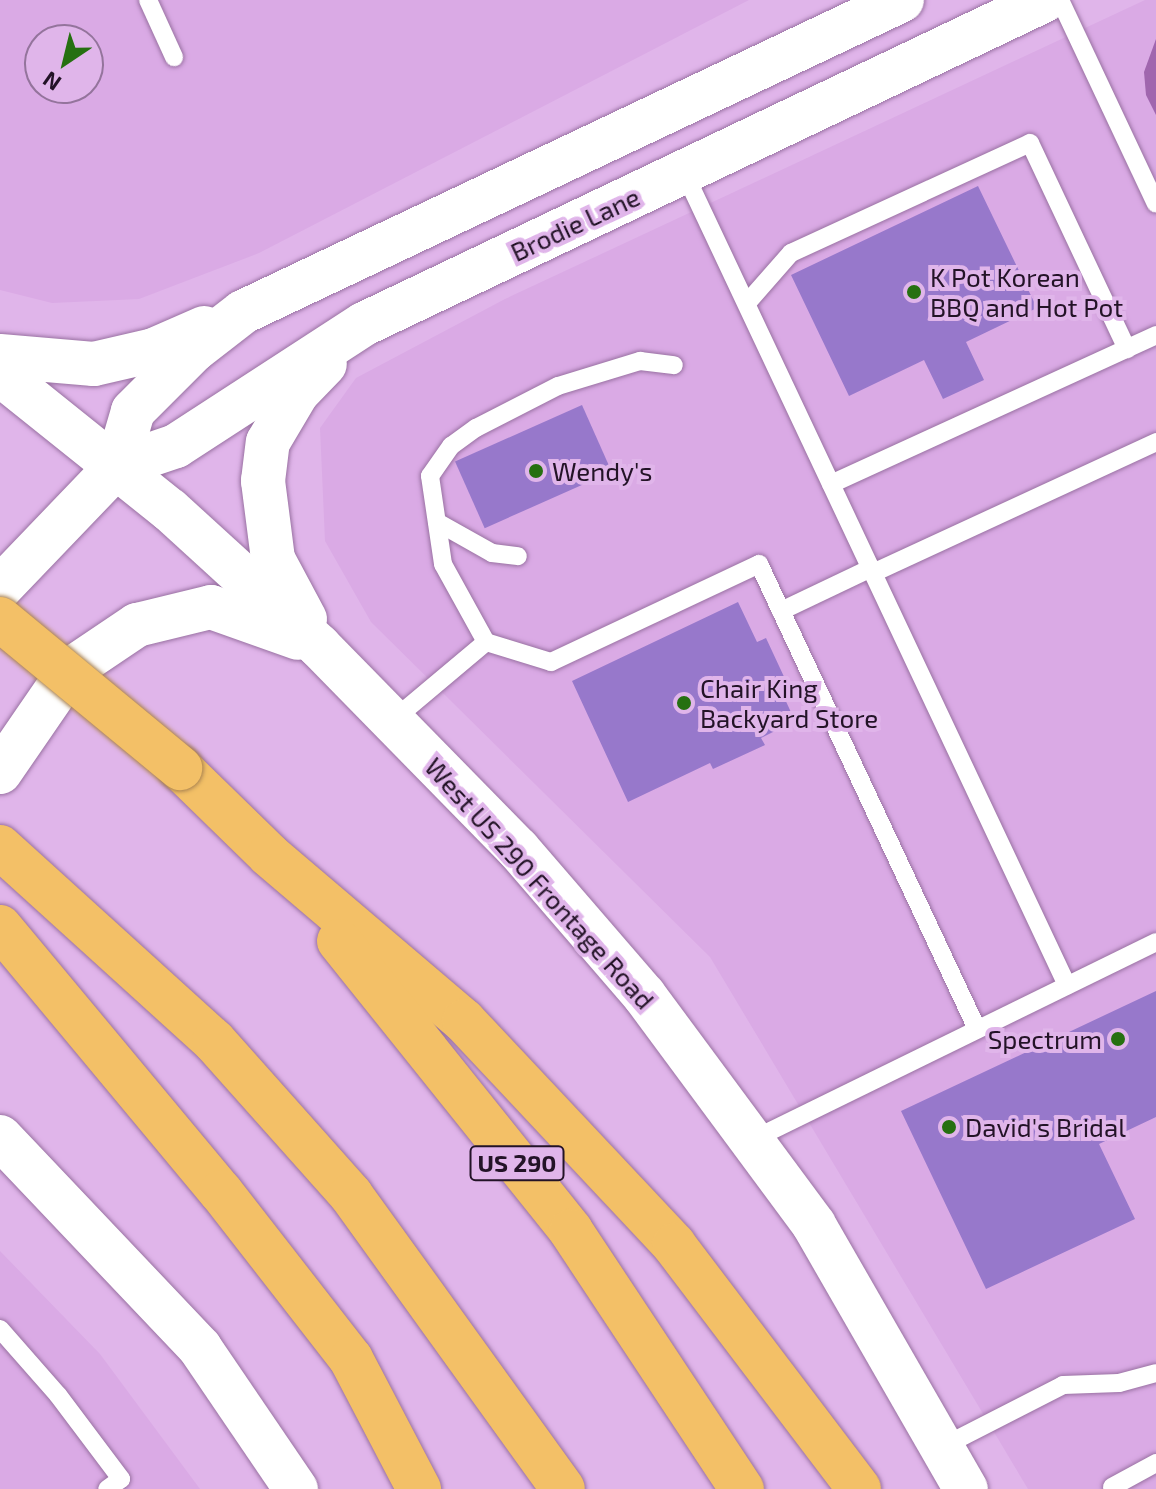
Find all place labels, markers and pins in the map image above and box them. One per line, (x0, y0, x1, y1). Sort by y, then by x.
place label: K Pot Korean BBQ and Hot Pot (930, 261, 1123, 322)
marker: K Pot Korean BBQ and Hot Pot (905, 283, 923, 301)
place label: Wendy's (552, 455, 653, 487)
marker: Wendy's (527, 462, 545, 480)
place label: Chair King Backyard Store (700, 672, 878, 734)
marker: Chair King Backyard Store (675, 694, 693, 712)
place label: Spectrum (988, 1023, 1102, 1055)
marker: Spectrum (1109, 1030, 1127, 1048)
place label: David's Bridal (965, 1111, 1126, 1143)
marker: David's Bridal (940, 1118, 958, 1136)

